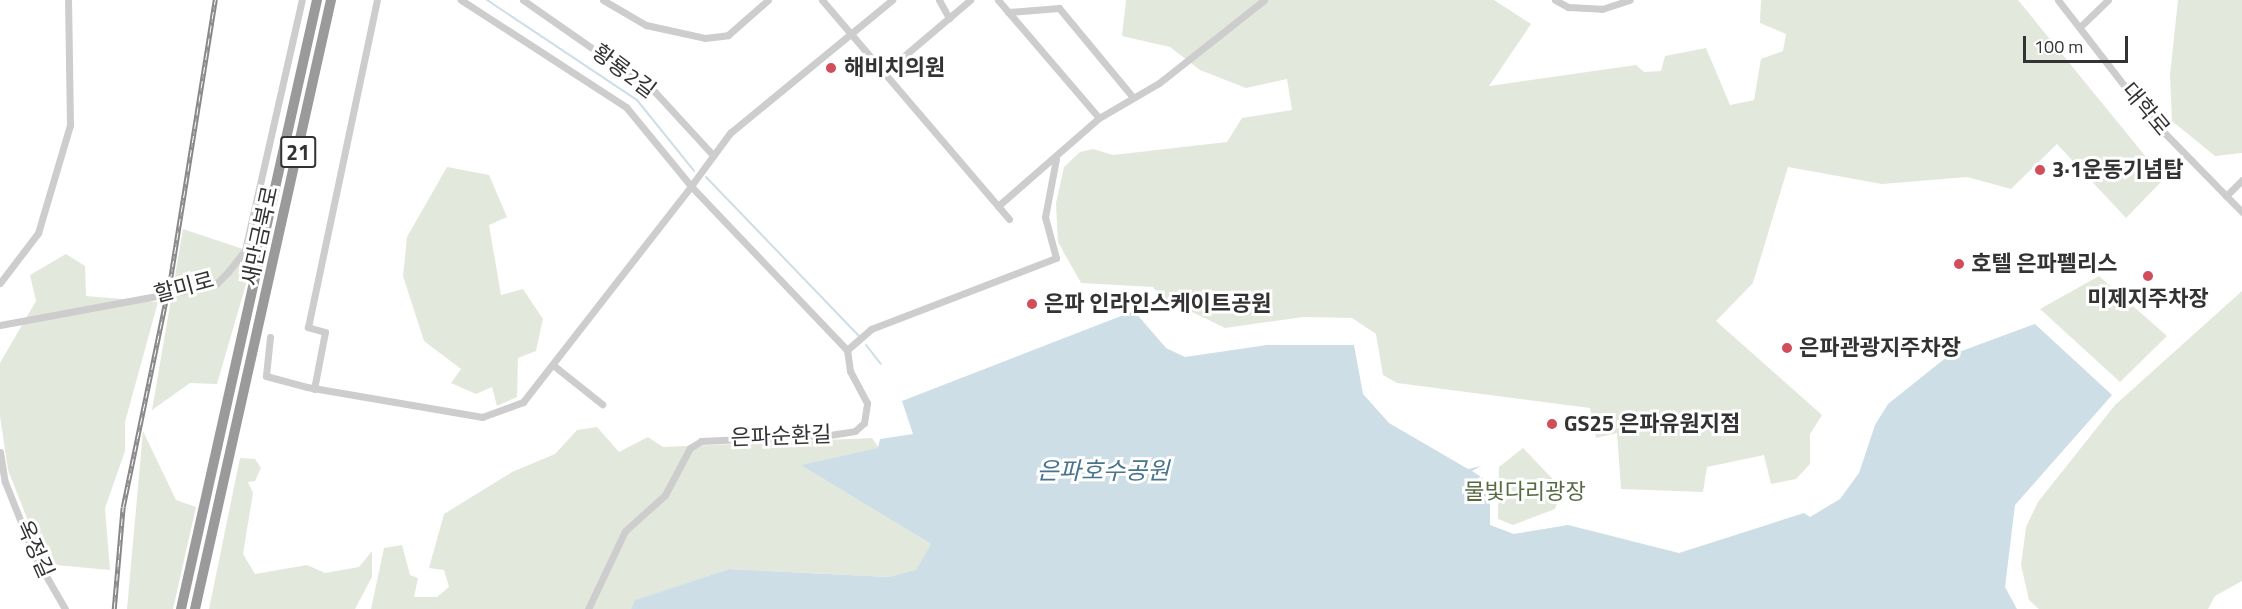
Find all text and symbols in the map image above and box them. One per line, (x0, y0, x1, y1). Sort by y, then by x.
scale bar (2026, 24, 2131, 62)
text: 100 m (2034, 33, 2083, 60)
street label: 황룡2길 (587, 38, 661, 104)
place label: 해비치의원 (844, 55, 945, 81)
marker: 해비치의원 (822, 59, 840, 77)
street label: 대학로 (2116, 77, 2176, 141)
road number: 21 (280, 134, 316, 170)
place label: 3·1운동기념탑 (2052, 157, 2183, 183)
marker: 3·1운동기념탑 (2033, 163, 2047, 177)
street label: 새만금북로 (237, 184, 283, 288)
place label: 호텔 은파펠리스 (1971, 251, 2118, 277)
marker: 호텔 은파펠리스 (1952, 257, 1966, 271)
street label: 할미로 (151, 266, 217, 308)
marker: 미제지주차장 (2141, 269, 2155, 283)
place label: 미제지주차장 (2087, 286, 2209, 312)
place label: 은파 인라인스케이트공원 (1044, 291, 1271, 317)
marker: 은파 인라인스케이트공원 (1025, 297, 1039, 311)
place label: 은파관광지주차장 (1799, 335, 1961, 361)
marker: 은파관광지주차장 (1780, 341, 1794, 355)
place label: GS25 은파유원지점 (1564, 411, 1740, 437)
marker: GS25 은파유원지점 (1545, 417, 1559, 431)
street label: 은파순환길 (730, 421, 832, 451)
water label: 은파호수공원 (1037, 457, 1169, 485)
park label: 물빛다리광장 (1464, 479, 1586, 505)
street label: 옥정길 (11, 516, 59, 582)

